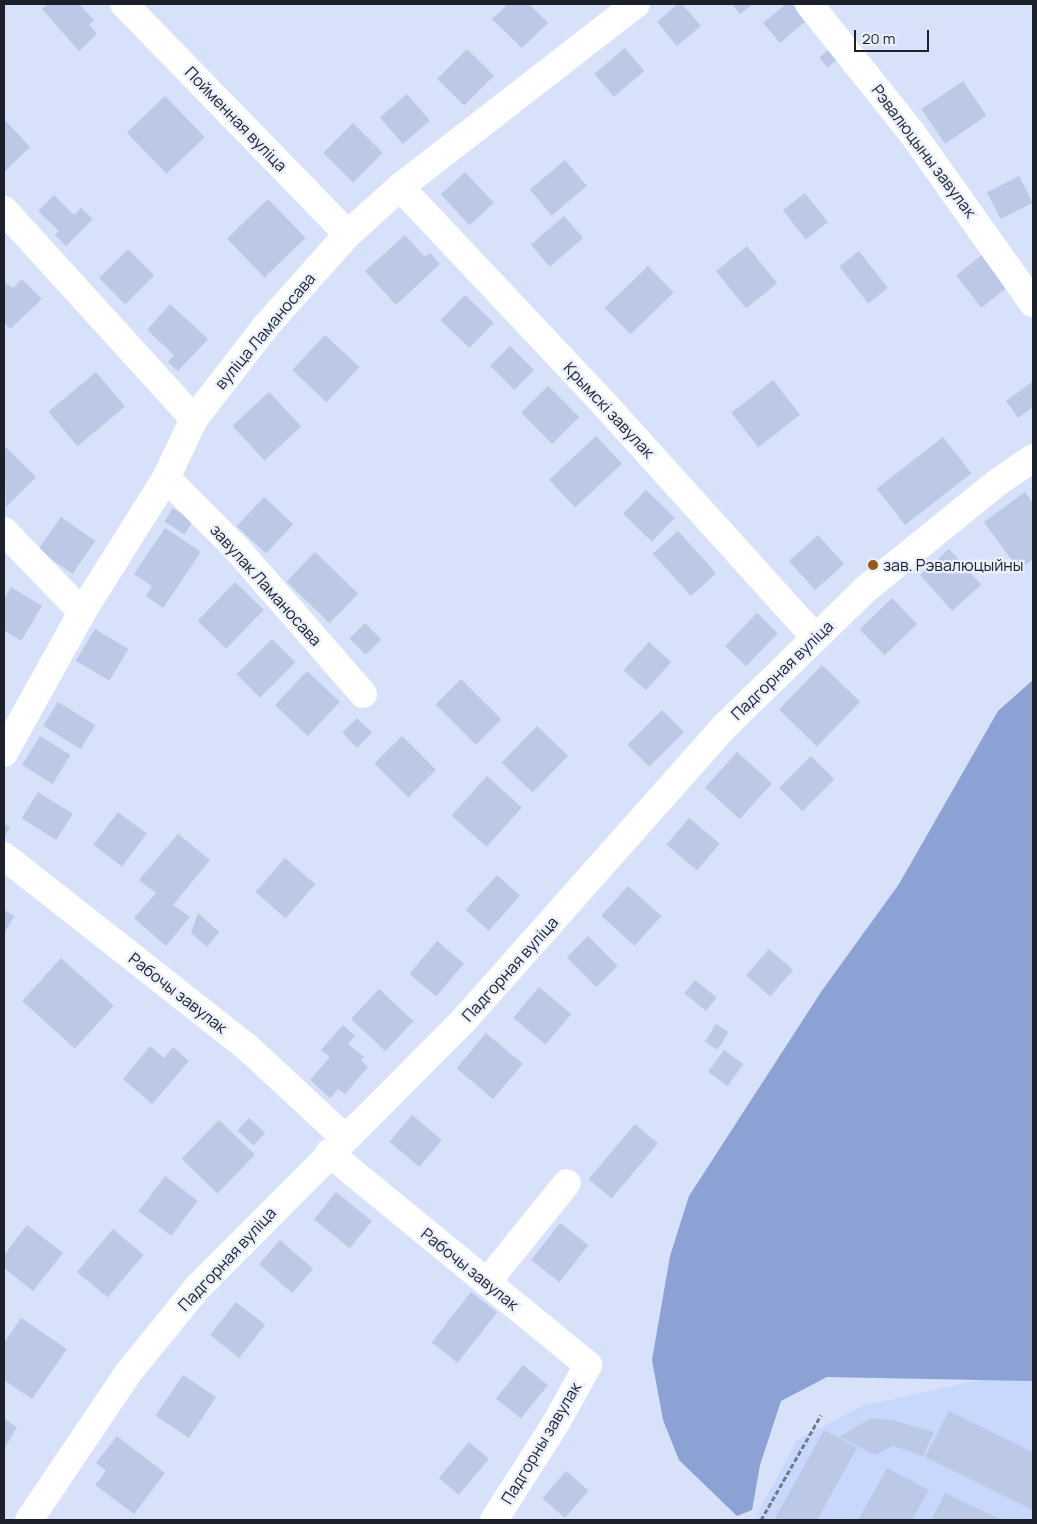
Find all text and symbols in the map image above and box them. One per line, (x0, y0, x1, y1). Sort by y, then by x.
scale bar (857, 20, 932, 52)
text: 20 m (862, 28, 895, 49)
street label: Пойменная вуліца (181, 63, 291, 175)
street label: Рэвалюцыны завулак (868, 81, 980, 221)
street label: вуліца Ламаносава (211, 269, 319, 393)
street label: Крымскі завулак (560, 358, 658, 462)
street label: завулак Ламаносава (206, 520, 326, 650)
place label: зав. Рэвалюцыйны (883, 555, 1024, 575)
marker: зав. Рэвалюцыйны (867, 559, 879, 571)
street label: Падгорная вуліца (727, 616, 837, 724)
street label: Падгорная вуліца (458, 913, 562, 1025)
street label: Рабочы завулак (125, 949, 231, 1037)
street label: Падгорная вуліца (174, 1203, 280, 1315)
street label: Рабочы завулак (417, 1224, 523, 1314)
street label: Падгорны завулак (497, 1379, 585, 1507)

